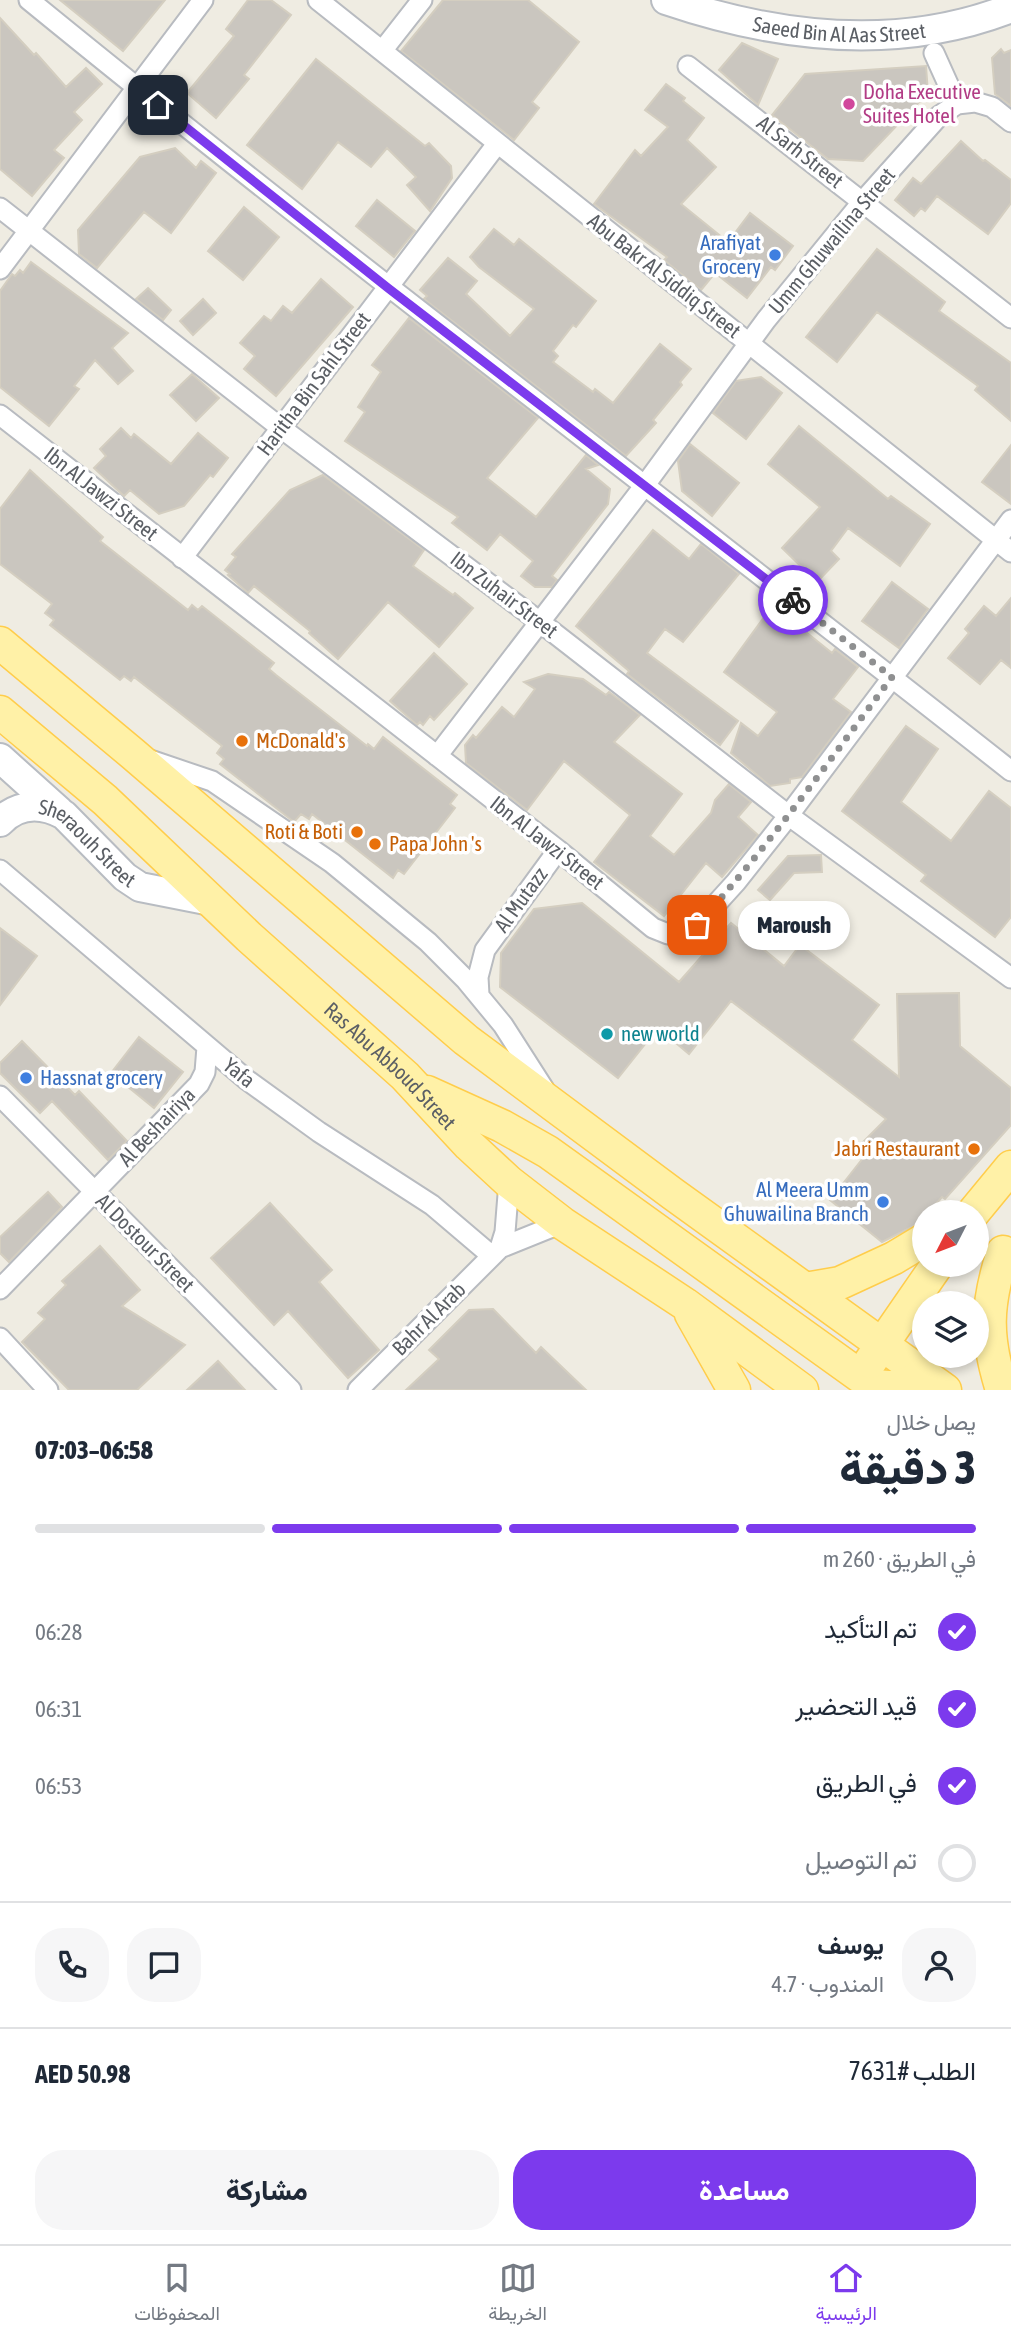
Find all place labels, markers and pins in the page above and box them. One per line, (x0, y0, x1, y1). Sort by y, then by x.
pin (128, 75, 188, 135)
place label: Doha Executive Suites Hotel (863, 79, 981, 127)
marker: Doha Executive Suites Hotel (841, 96, 857, 112)
place label: Arafiyat Grocery (700, 230, 761, 278)
marker: Arafiyat Grocery (767, 247, 783, 263)
place label: McDonald's (256, 728, 346, 752)
marker: McDonald's (234, 733, 250, 749)
place label: Roti & Boti (264, 819, 343, 843)
marker: Roti & Boti (349, 824, 365, 840)
place label: Papa John 's (389, 831, 482, 855)
marker: Papa John 's (367, 836, 383, 852)
pin (667, 895, 727, 955)
callout: Maroush (739, 900, 851, 950)
place label: new world (621, 1021, 700, 1045)
marker: new world (599, 1026, 615, 1042)
place label: Hassnat grocery (40, 1065, 163, 1089)
marker: Hassnat grocery (18, 1070, 34, 1086)
place label: Jabri Restaurant (834, 1136, 960, 1160)
marker: Jabri Restaurant (966, 1141, 982, 1157)
place label: Al Meera Umm Ghuwailina Branch (724, 1177, 869, 1225)
marker: Al Meera Umm Ghuwailina Branch (875, 1194, 891, 1210)

